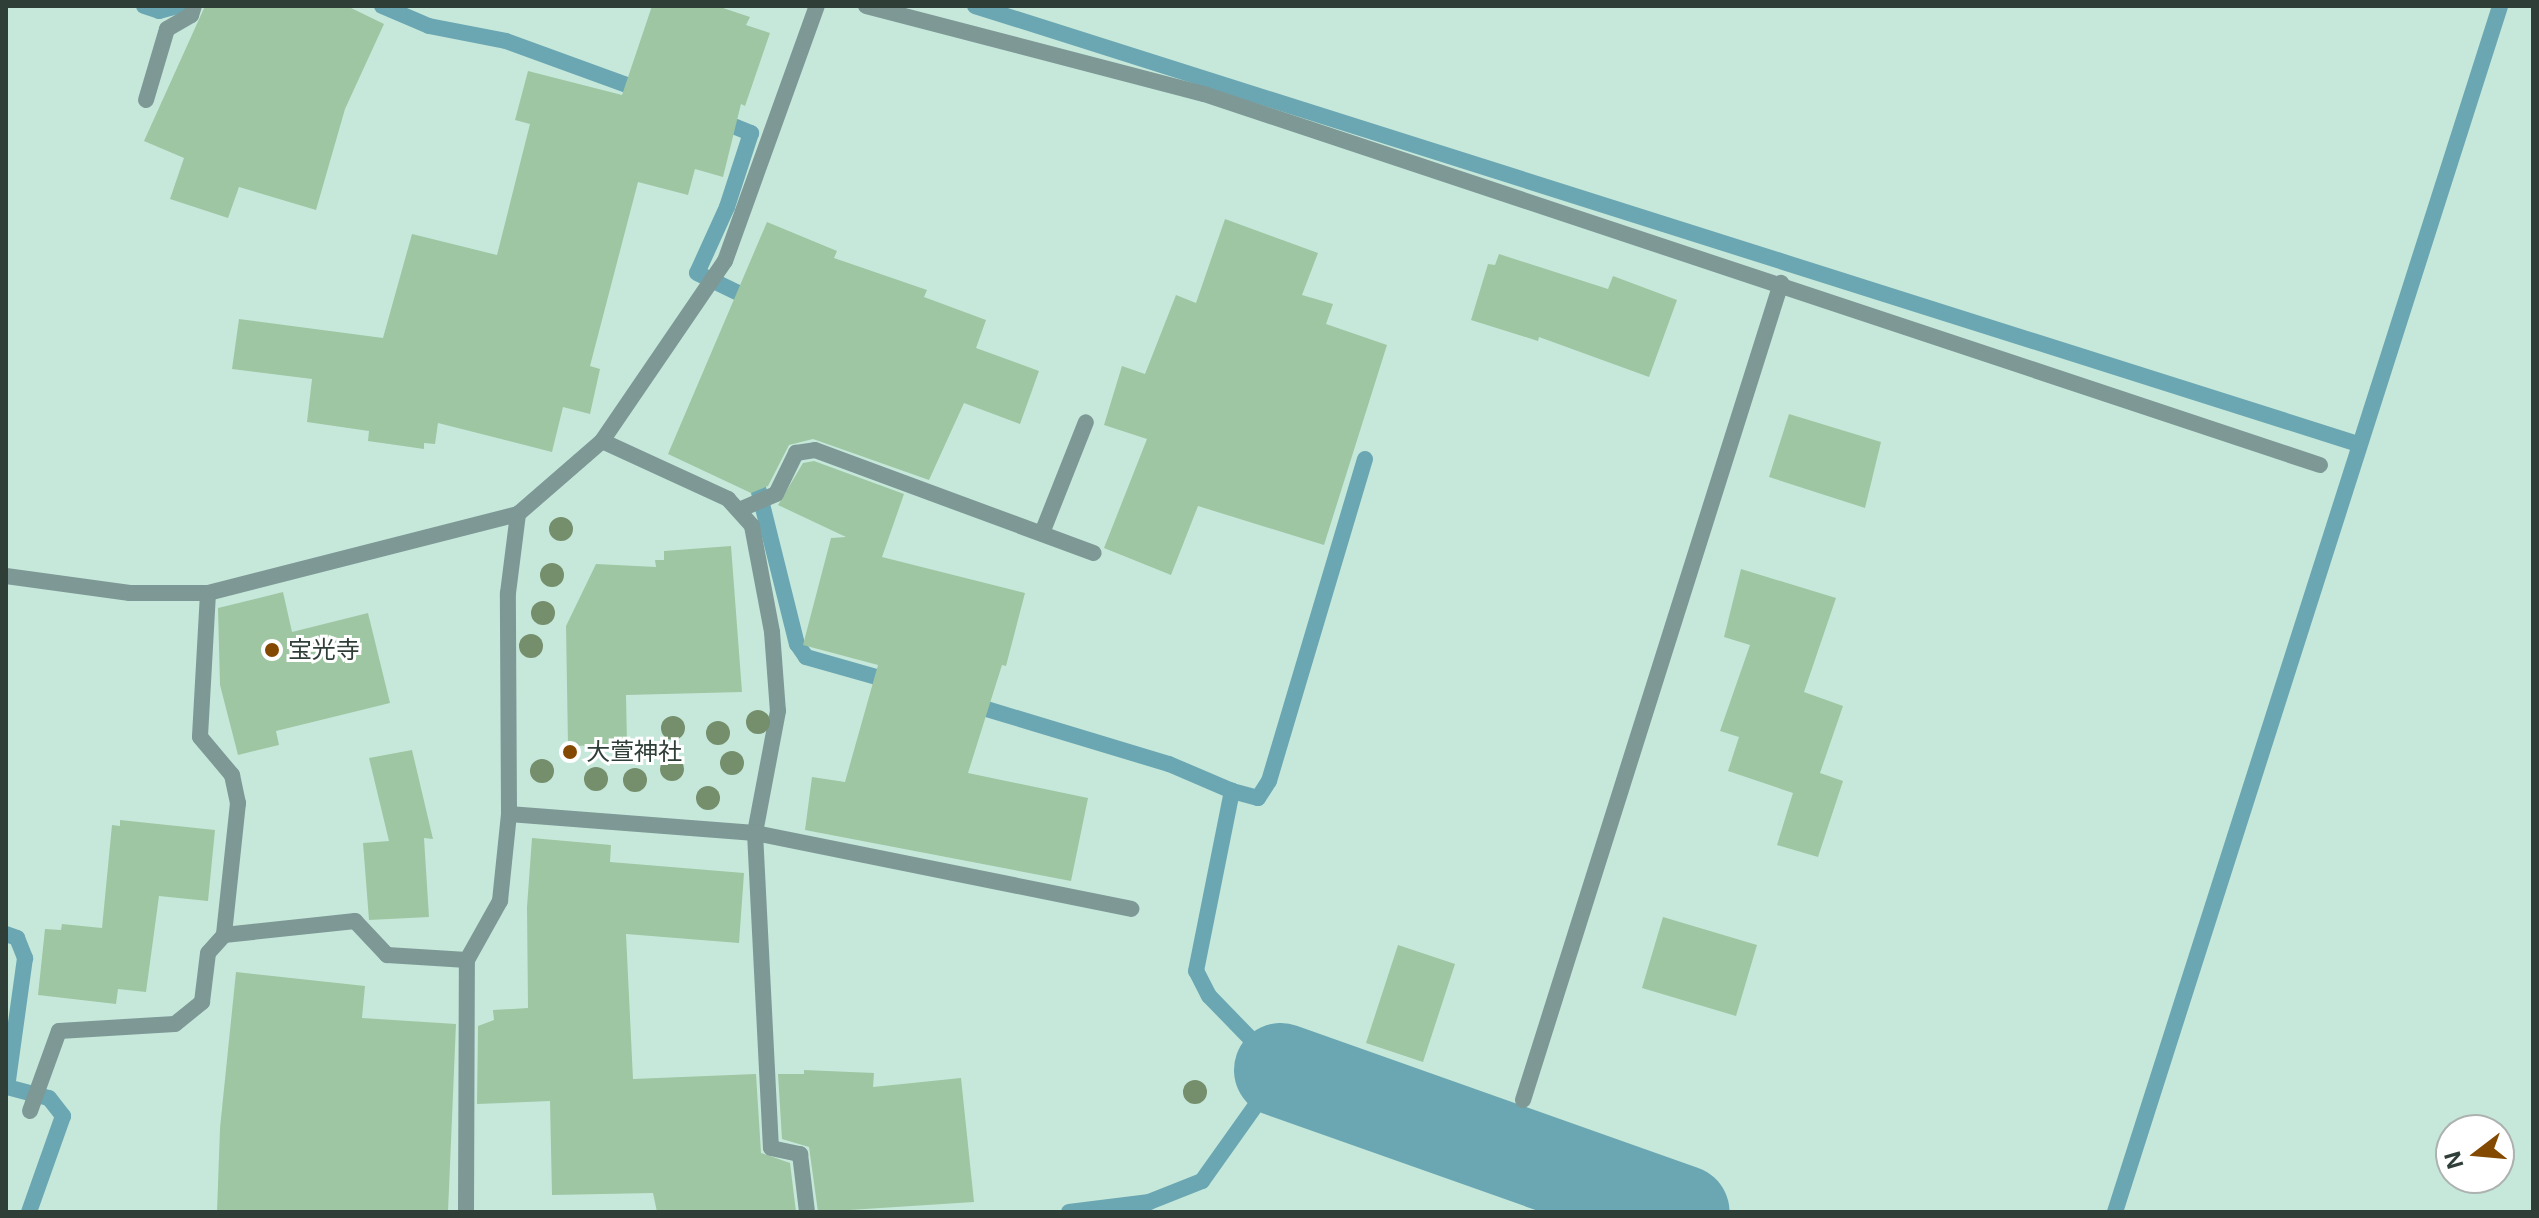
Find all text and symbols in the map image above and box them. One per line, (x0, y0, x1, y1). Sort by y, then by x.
place label: 宝光寺 (288, 636, 360, 664)
marker: 宝光寺 (263, 641, 281, 659)
place label: 大萱神社 (586, 738, 682, 766)
marker: 大萱神社 (561, 743, 579, 761)
north arrow (2435, 1114, 2515, 1194)
text: N (2439, 1148, 2469, 1172)

